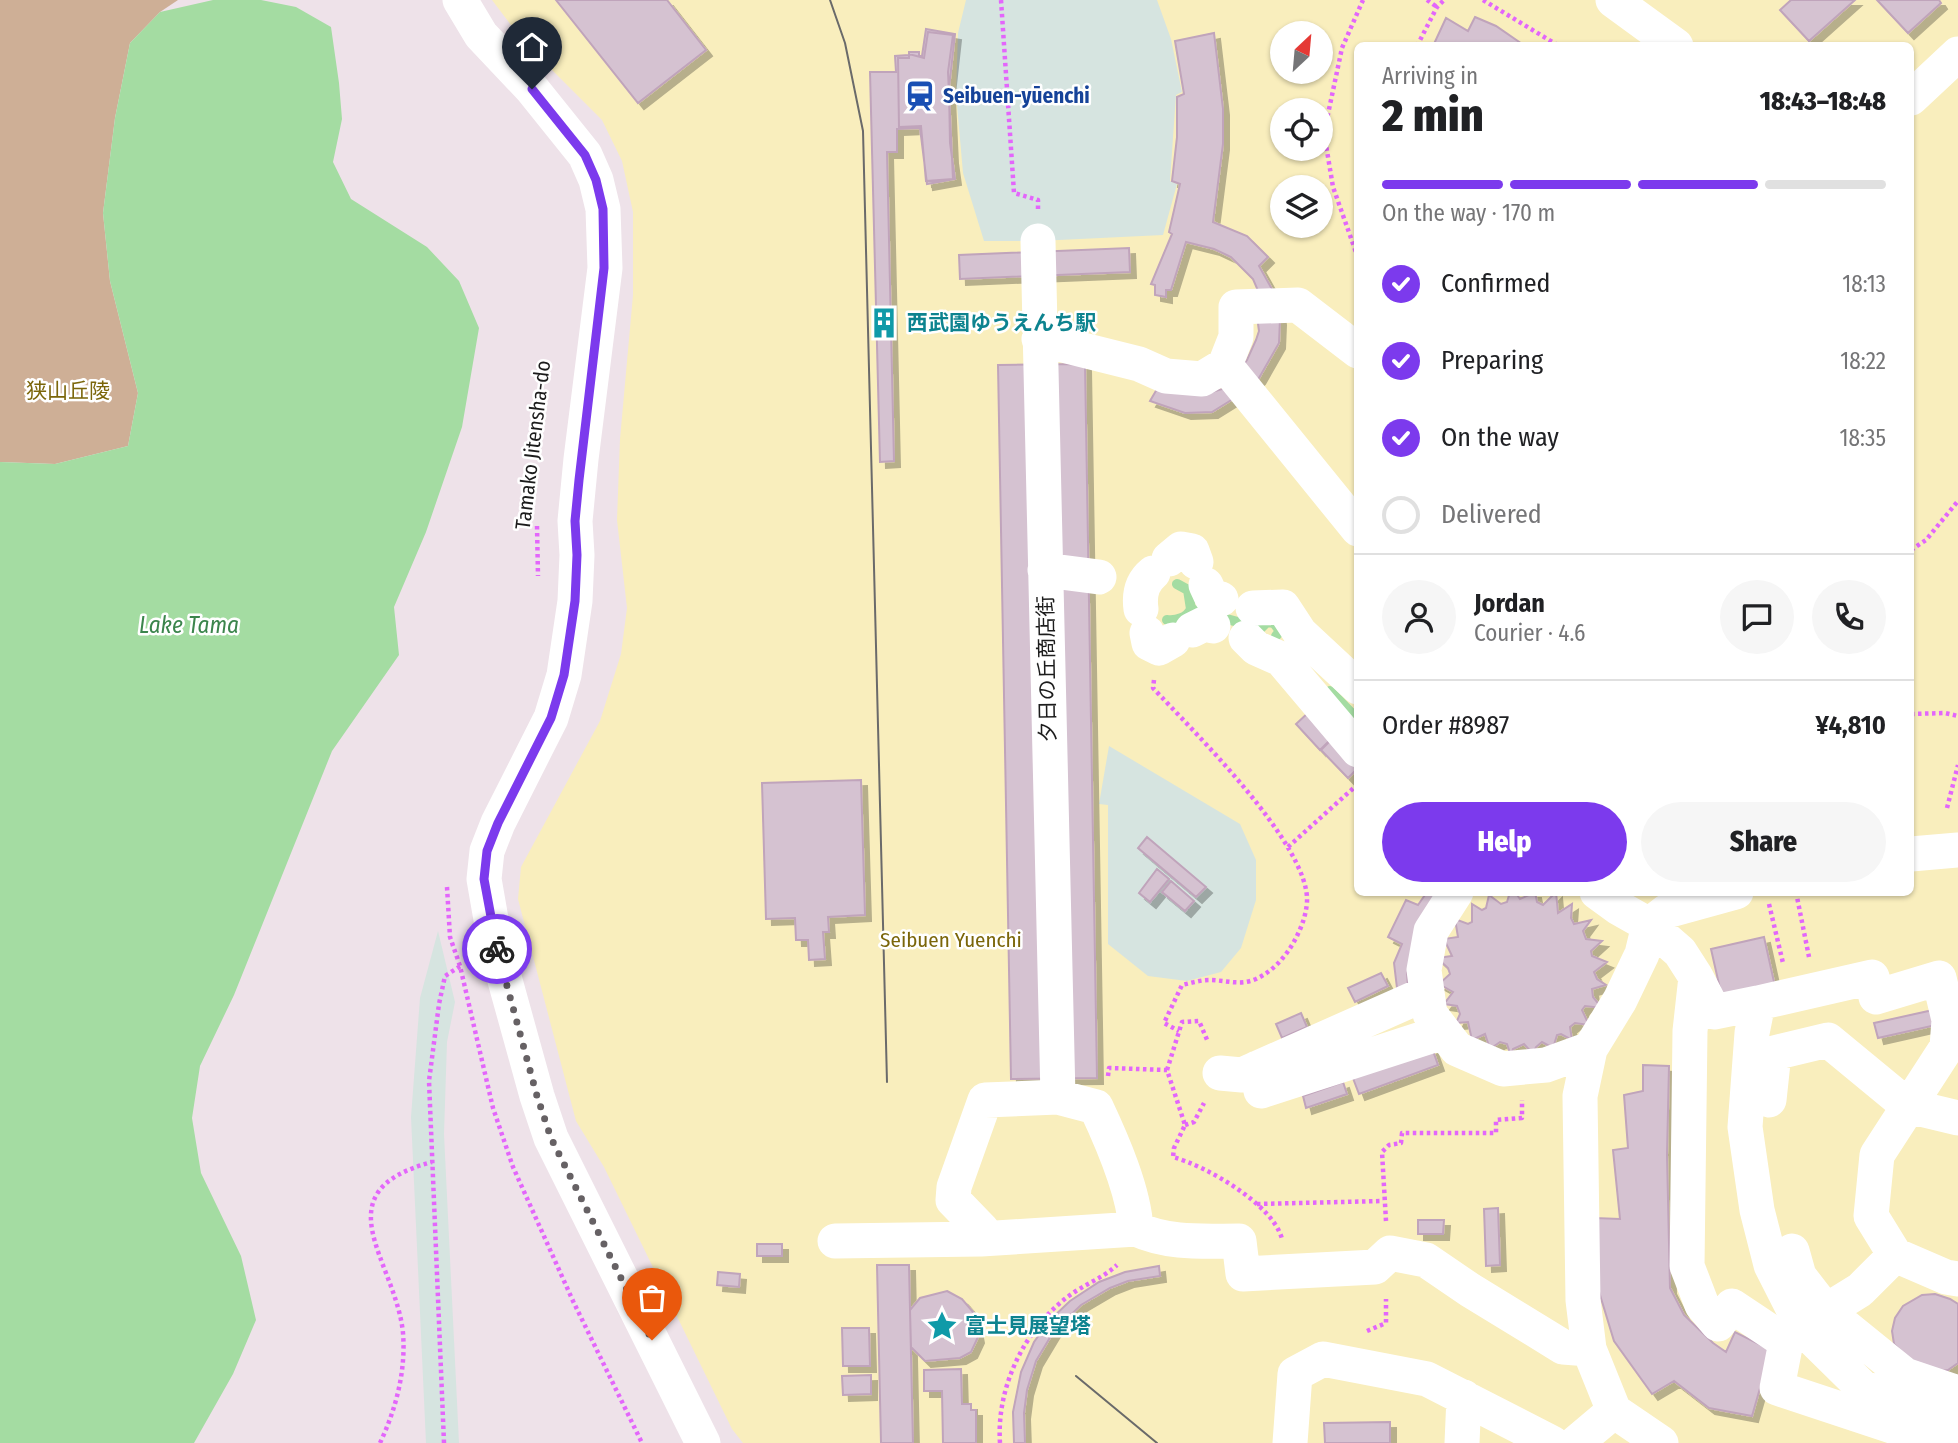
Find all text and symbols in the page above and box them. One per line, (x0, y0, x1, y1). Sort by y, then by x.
pin (502, 17, 562, 89)
north arrow (1270, 21, 1334, 84)
map controls (1270, 21, 1333, 238)
icon: home (513, 28, 551, 66)
text: Arriving in (1382, 62, 1478, 90)
station icon: Seibuen-yūenchi (903, 79, 937, 113)
place label: Seibuen-yūenchi (943, 83, 1090, 109)
text: 18:43–18:48 (1760, 86, 1886, 117)
text: 2 min (1382, 88, 1484, 143)
button: locate (1270, 98, 1333, 161)
button: layers (1270, 175, 1333, 238)
text: On the way · 170 m (1382, 199, 1555, 227)
icon: check (1382, 265, 1420, 303)
text: Confirmed (1441, 268, 1551, 299)
text: 18:13 (1842, 270, 1886, 298)
building icon: 西武園ゆうえんち駅 (867, 306, 901, 340)
place label: 西武園ゆうえんち駅 (907, 310, 1096, 336)
icon: check (1382, 342, 1420, 380)
text: Preparing (1441, 345, 1543, 376)
text: 18:22 (1840, 347, 1886, 375)
street label: Tamako Jitensha-do (510, 359, 556, 531)
park label: 狭山丘陵 (26, 378, 110, 404)
icon: check (1382, 419, 1420, 457)
text: On the way (1441, 422, 1559, 453)
text: 18:35 (1840, 424, 1886, 452)
text: Delivered (1441, 499, 1542, 530)
button: person (1382, 580, 1456, 654)
button: chat (1720, 580, 1794, 654)
button: phone (1812, 580, 1886, 654)
text: Jordan (1474, 588, 1545, 619)
street label: 夕日の丘商店街 (1033, 595, 1061, 743)
water label: Lake Tama (139, 611, 239, 639)
text: Courier · 4.6 (1474, 619, 1585, 647)
text: Order #8987 (1382, 710, 1509, 741)
text: ¥4,810 (1816, 710, 1886, 741)
button: Help (1382, 802, 1627, 882)
button: Share (1641, 802, 1886, 882)
courier (462, 914, 532, 984)
park label: Seibuen Yuenchi (880, 927, 1022, 953)
icon: bike (478, 930, 516, 968)
pin (622, 1268, 682, 1340)
icon: bag (633, 1279, 671, 1317)
place icon: 富士見展望塔 (925, 1309, 959, 1343)
place label: 富士見展望塔 (965, 1313, 1091, 1339)

